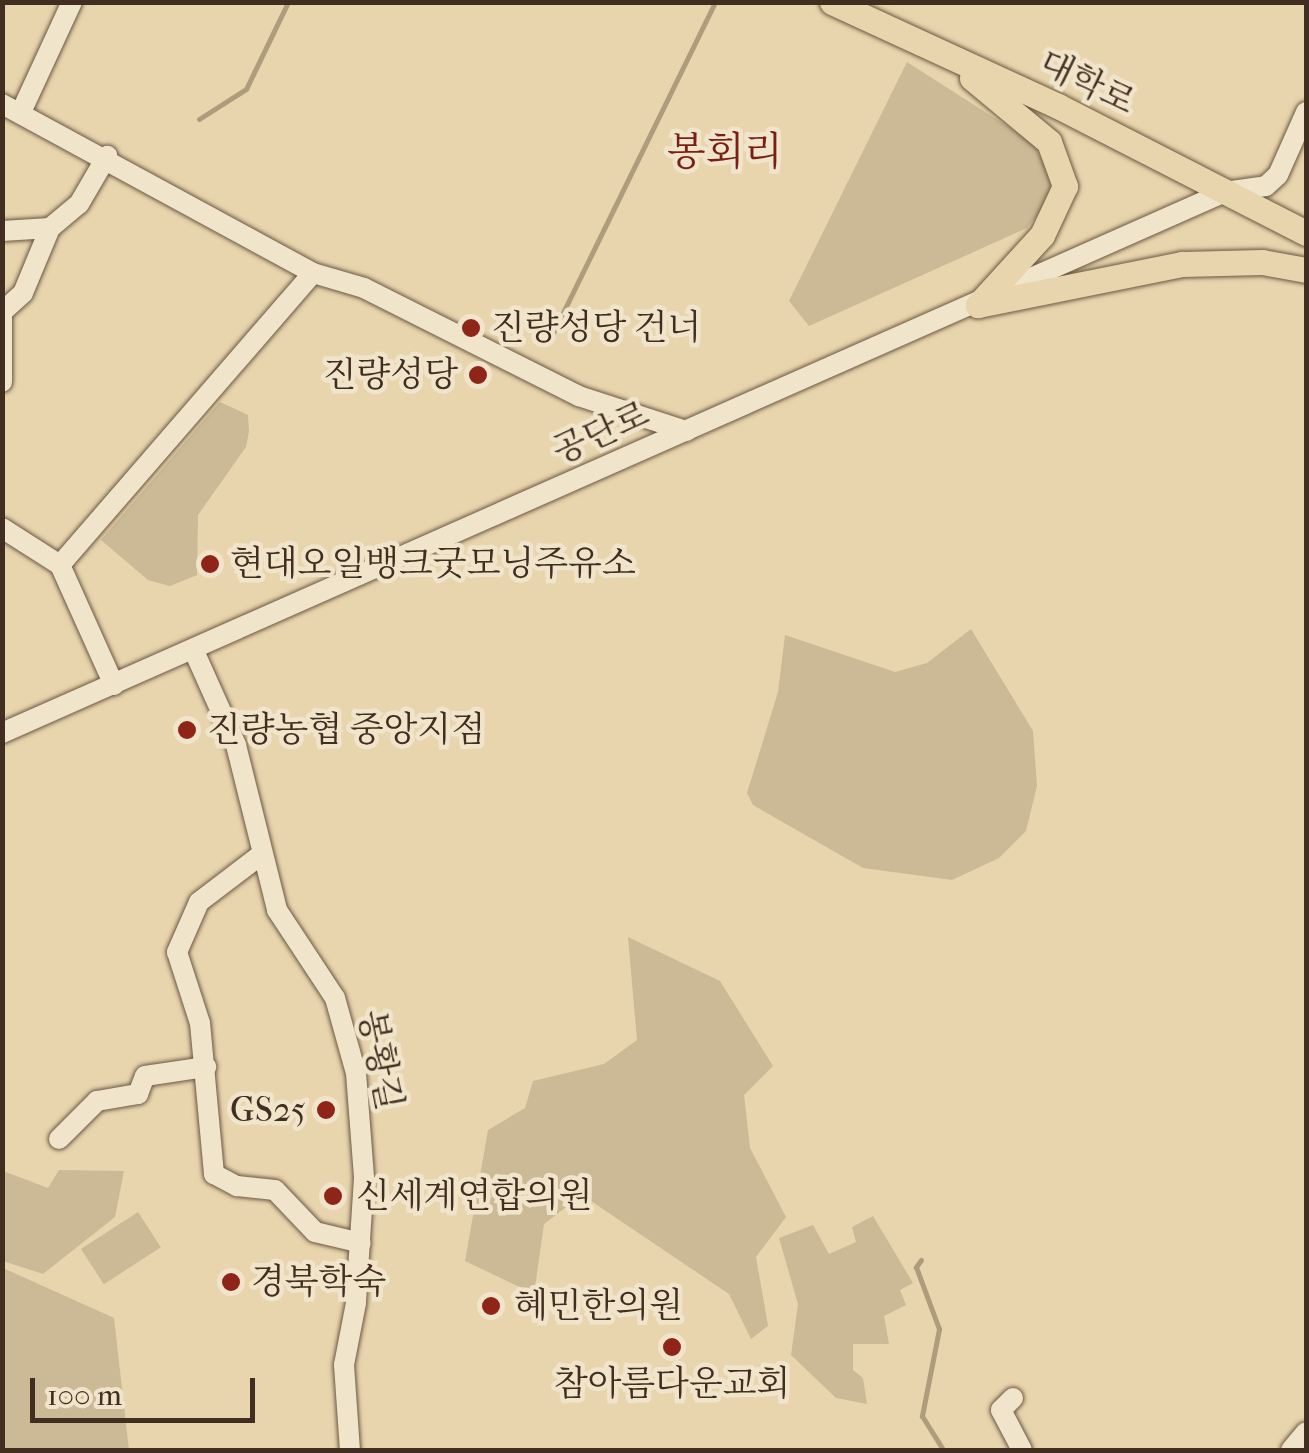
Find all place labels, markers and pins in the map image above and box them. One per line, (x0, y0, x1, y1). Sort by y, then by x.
place label: 진량성당 건너 (491, 307, 701, 349)
marker: 진량성당 건너 (460, 317, 482, 339)
place label: 진량성당 (323, 354, 458, 396)
marker: 진량성당 (467, 364, 489, 386)
place label: 현대오일뱅크굿모닝주유소 (230, 543, 636, 585)
marker: 현대오일뱅크굿모닝주유소 (199, 553, 221, 575)
place label: 진량농협 중앙지점 (207, 709, 485, 751)
marker: 진량농협 중앙지점 (176, 719, 198, 741)
place label: GS25 (230, 1089, 306, 1131)
marker: GS25 (315, 1099, 337, 1121)
place label: 신세계연합의원 (356, 1175, 593, 1217)
marker: 신세계연합의원 (320, 1183, 346, 1209)
place label: 경북학숙 (251, 1261, 386, 1303)
marker: 경북학숙 (220, 1271, 242, 1293)
place label: 혜민한의원 (514, 1285, 683, 1327)
marker: 혜민한의원 (478, 1293, 504, 1319)
marker: 참아름다운교회 (661, 1336, 683, 1358)
place label: 참아름다운교회 (554, 1363, 790, 1405)

